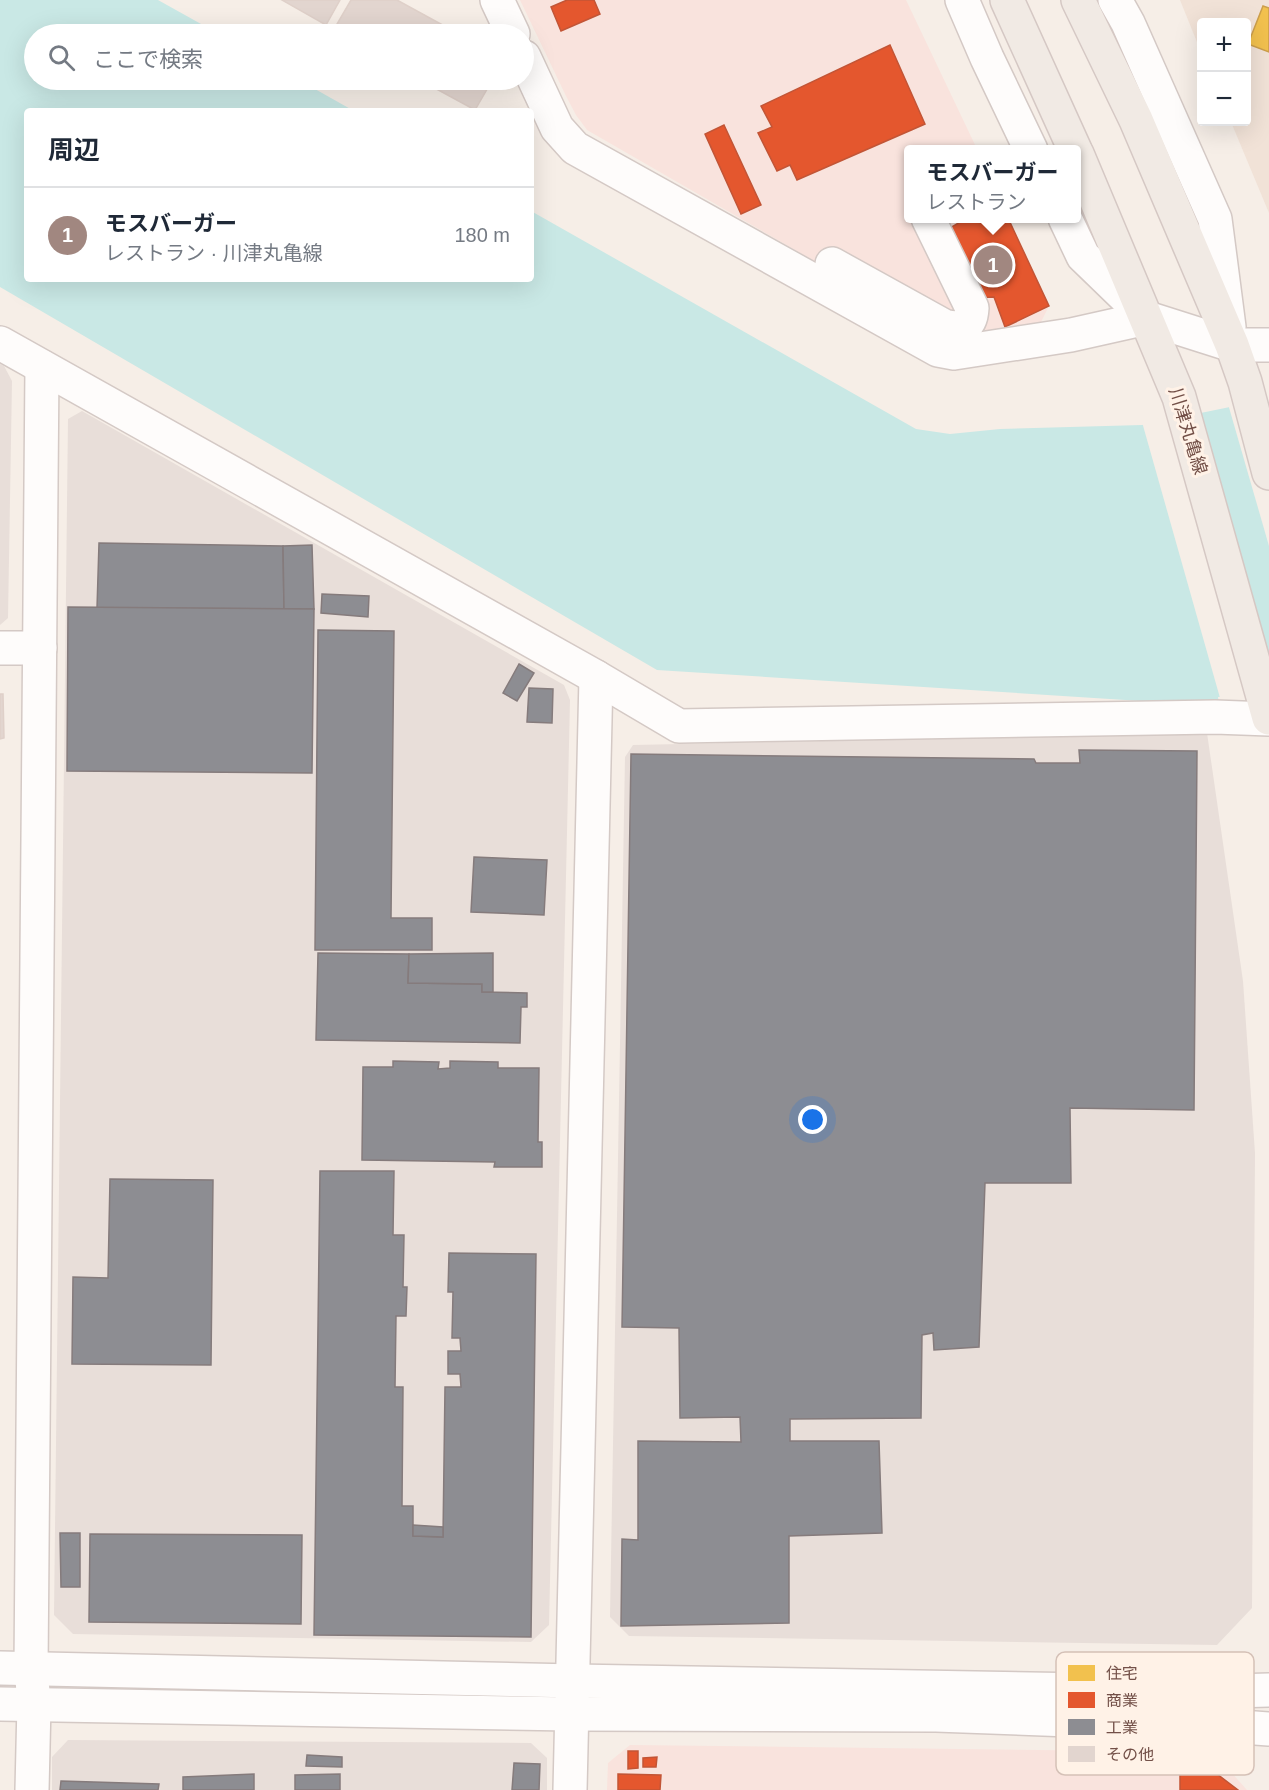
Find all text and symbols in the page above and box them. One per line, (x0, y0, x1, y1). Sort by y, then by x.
map controls (1197, 18, 1251, 126)
button: + (1197, 18, 1251, 72)
search box (24, 24, 534, 90)
icon: search (45, 41, 78, 74)
text: ここで検索 (93, 47, 203, 72)
button: − (1197, 72, 1251, 126)
text: 周辺 (48, 135, 100, 165)
popup (904, 145, 1081, 223)
text: モスバーガー (926, 160, 1059, 185)
text: レストラン (926, 191, 1026, 213)
text: モスバーガー (105, 211, 237, 236)
text: 1 (62, 224, 73, 246)
text: 180 m (454, 224, 510, 246)
text: レストラン · 川津丸亀線 (105, 242, 323, 264)
pin: 1 (974, 242, 1012, 288)
street label: 川津丸亀線 (1165, 385, 1211, 477)
your location (798, 1105, 827, 1134)
legend (1056, 1652, 1254, 1775)
text: 住宅 (1106, 1665, 1138, 1682)
text: 商業 (1106, 1692, 1138, 1709)
text: 工業 (1106, 1719, 1138, 1736)
text: その他 (1106, 1746, 1154, 1763)

